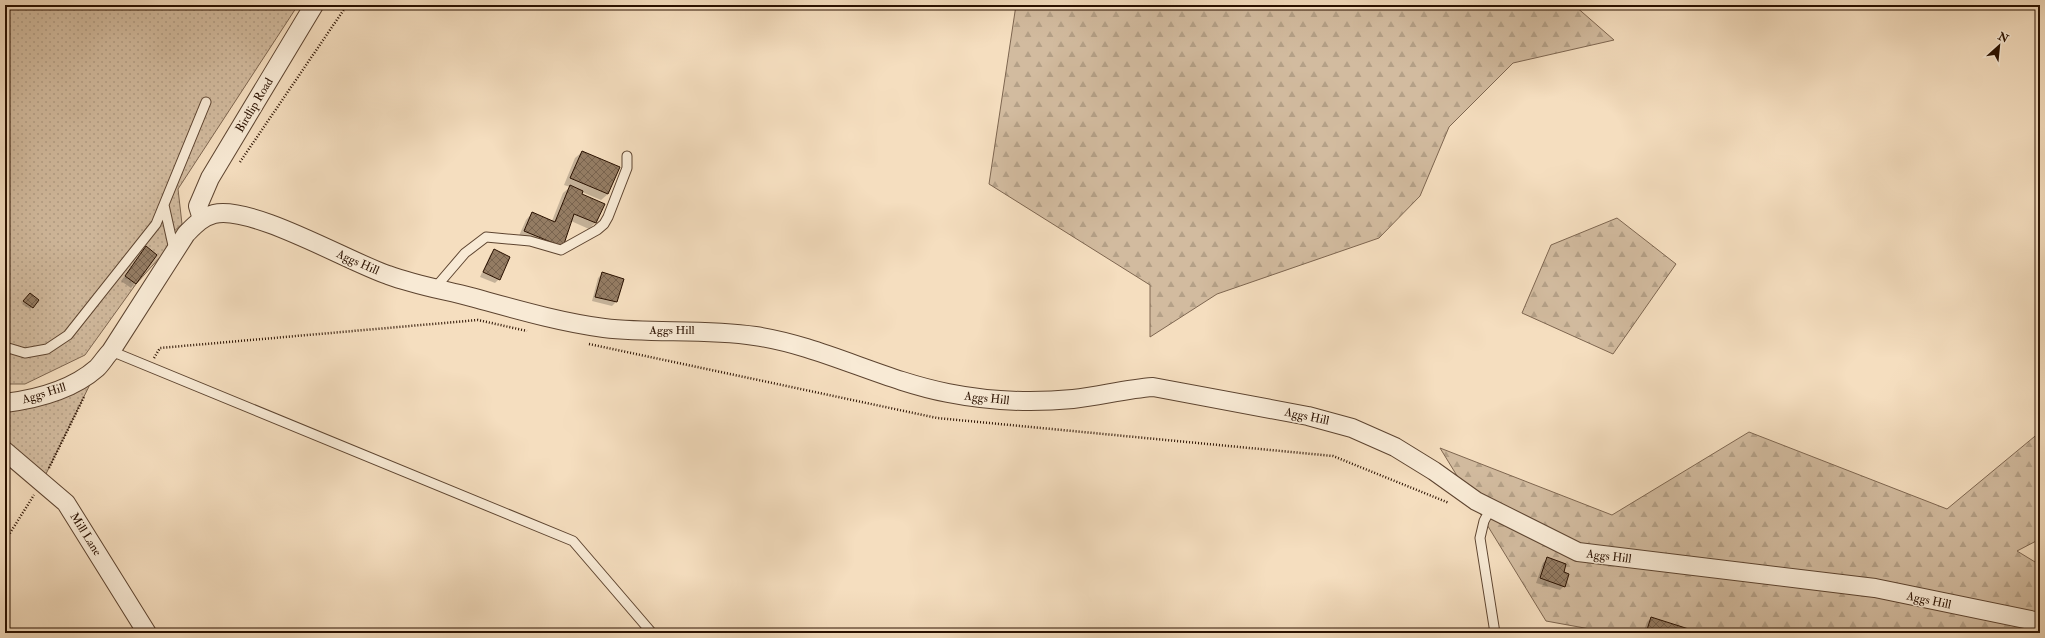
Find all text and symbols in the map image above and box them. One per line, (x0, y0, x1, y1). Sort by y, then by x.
north arrow (1979, 26, 2019, 66)
text: N (1995, 29, 2012, 46)
street label: Birdlip Road (232, 75, 277, 135)
street label: Aggs Hill (333, 246, 382, 279)
street label: Aggs Hill (648, 323, 695, 338)
street label: Aggs Hill (19, 380, 68, 408)
street label: Aggs Hill (963, 389, 1010, 408)
street label: Aggs Hill (1282, 404, 1331, 429)
street label: Mill Lane (66, 510, 105, 559)
street label: Aggs Hill (1585, 546, 1632, 567)
street label: Aggs Hill (1904, 588, 1953, 613)

